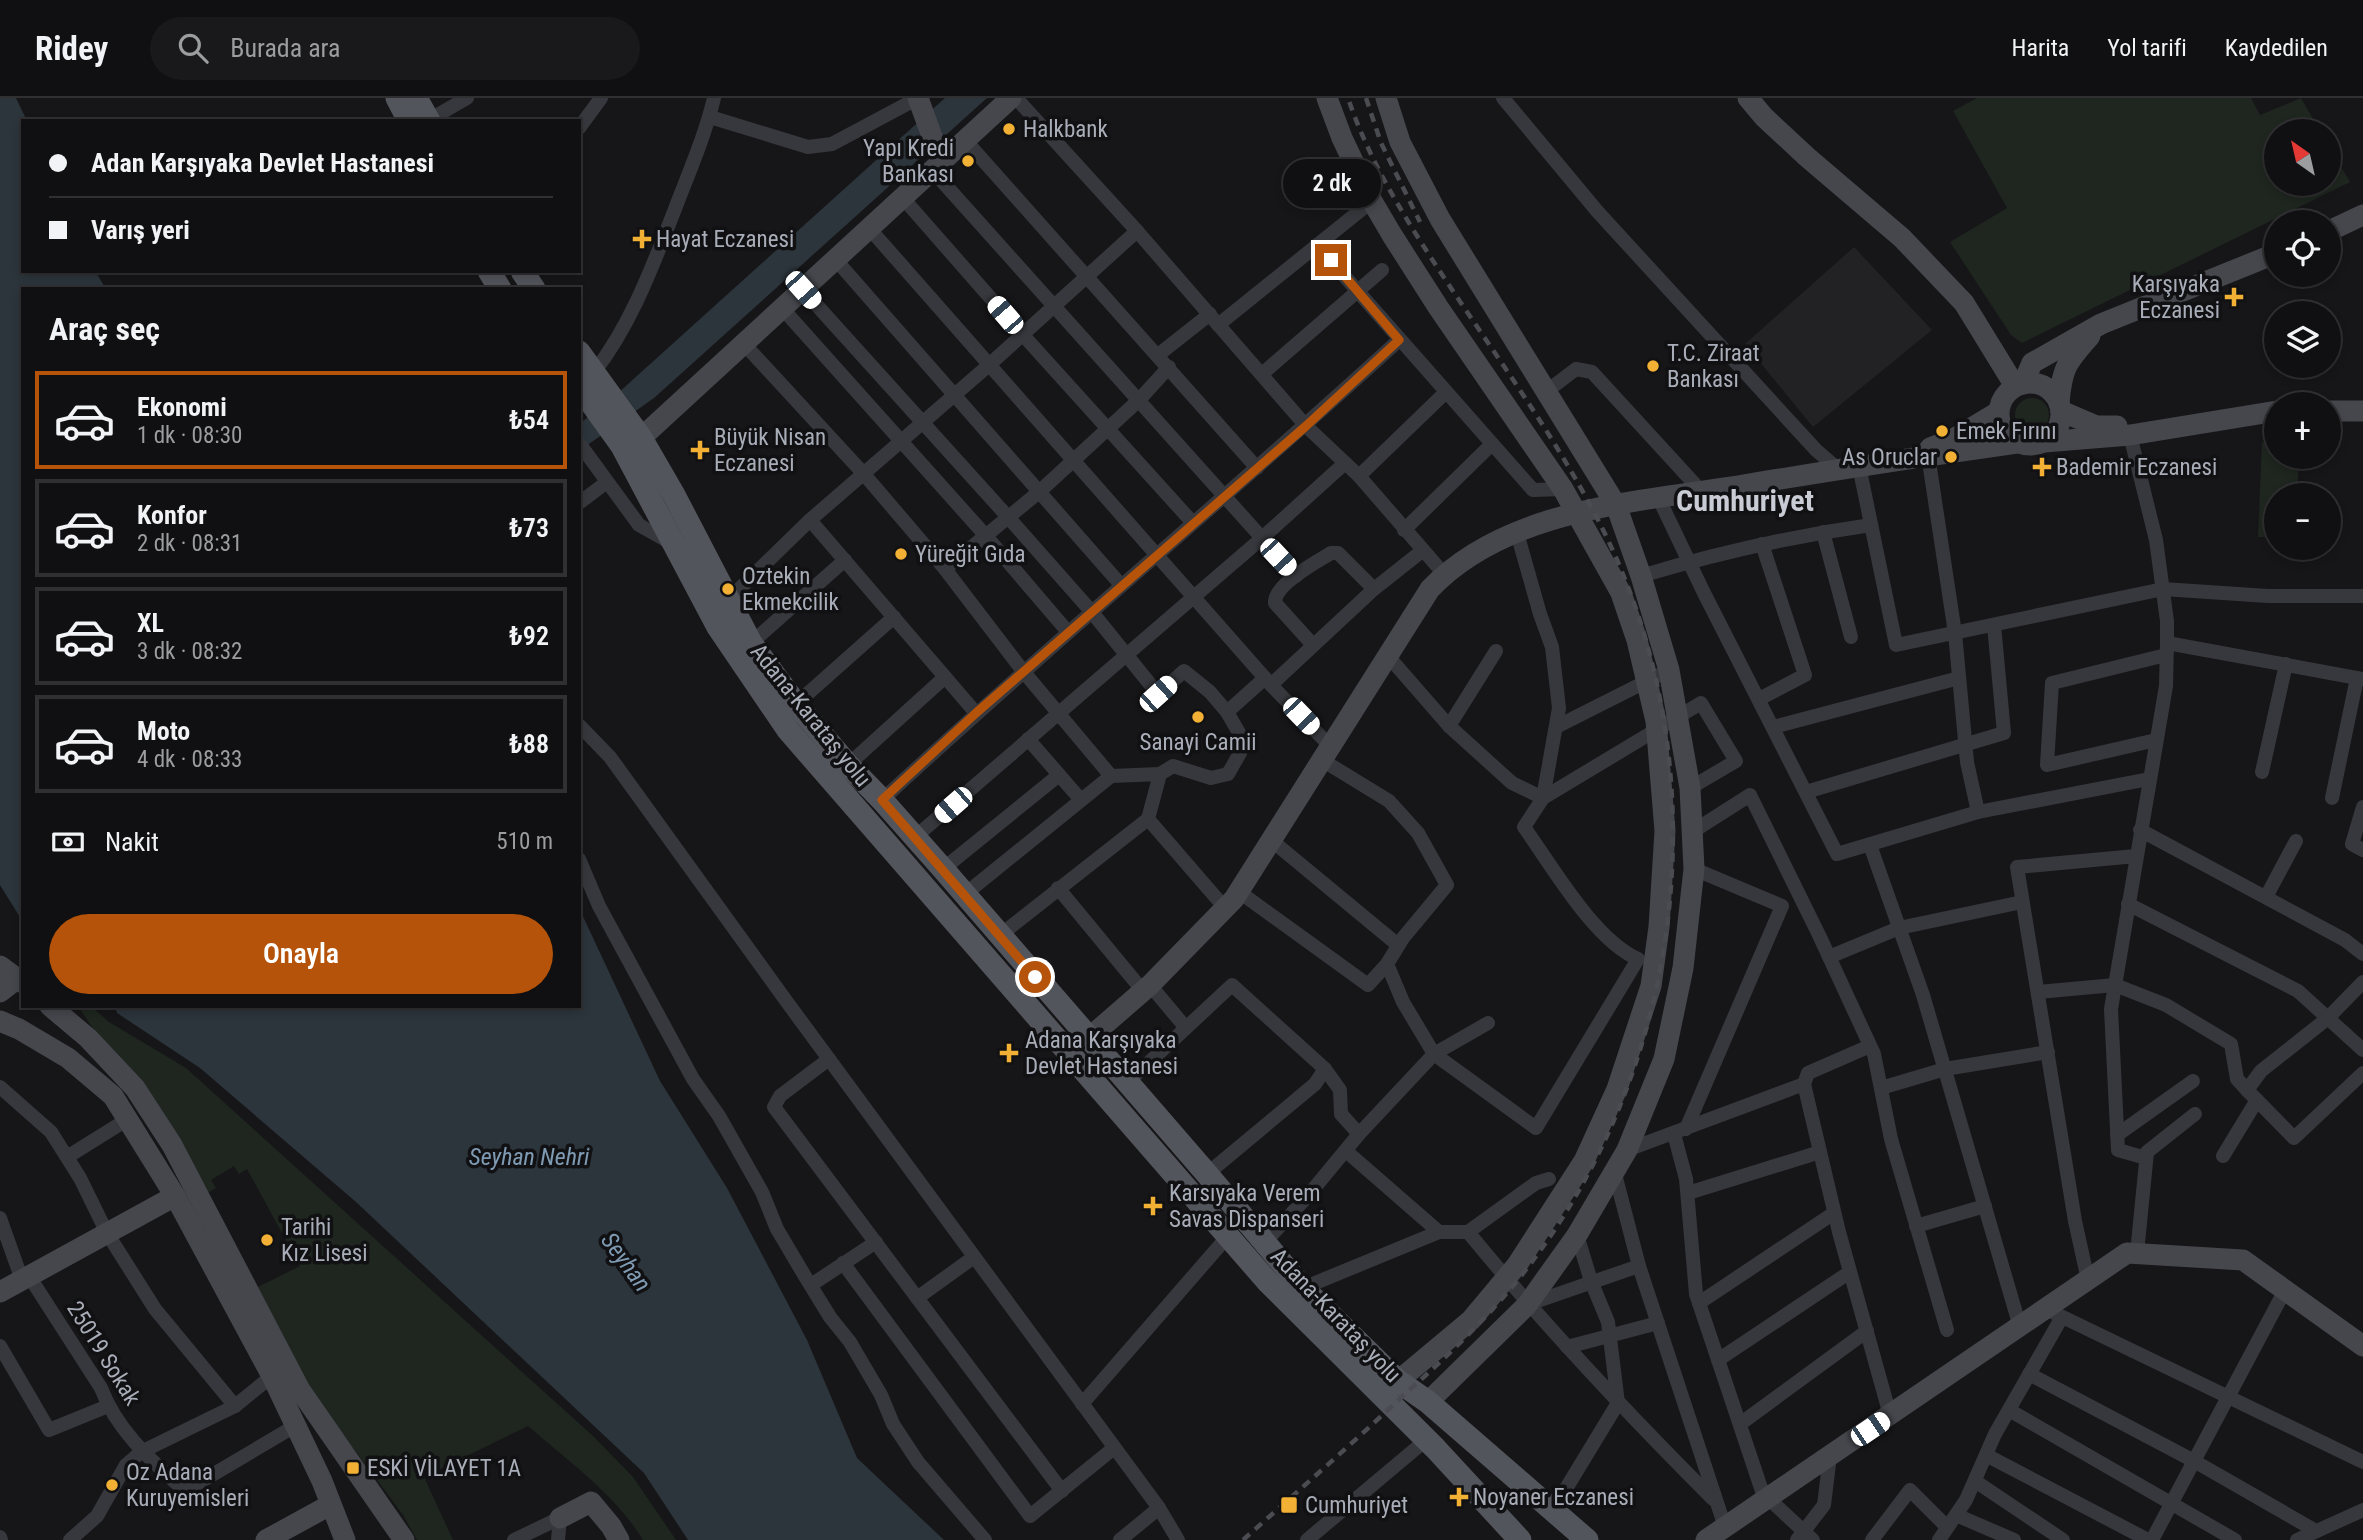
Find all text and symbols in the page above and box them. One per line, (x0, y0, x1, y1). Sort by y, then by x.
search box (150, 17, 640, 80)
text: Ridey (35, 29, 108, 68)
icon: search (174, 29, 212, 67)
text: Burada ara (230, 33, 340, 63)
text: Harita (2012, 34, 2069, 62)
text: Yol tarifi (2107, 34, 2187, 62)
text: Kaydedilen (2225, 34, 2328, 62)
place label: Halkbank (1023, 116, 1108, 143)
north arrow (2264, 119, 2342, 196)
map controls (2264, 119, 2341, 560)
marker: Halkbank (1001, 121, 1017, 137)
place label: Yapı Kredi Bankası (863, 135, 954, 188)
text: Adan Karşıyaka Devlet Hastanesi (91, 148, 434, 178)
marker: Yapı Kredi Bankası (960, 153, 976, 169)
callout: 2 dk (1282, 158, 1380, 208)
text: 2 dk (1312, 170, 1352, 197)
button: locate (2264, 210, 2341, 287)
text: Varış yeri (91, 215, 190, 245)
place label: Hayat Eczanesi (656, 226, 794, 253)
marker: Hayat Eczanesi (634, 231, 650, 247)
route end (1315, 244, 1347, 276)
car (782, 267, 825, 313)
place label: Karşıyaka Eczanesi (2132, 271, 2220, 324)
marker: Karşıyaka Eczanesi (2226, 289, 2242, 305)
car (984, 292, 1027, 338)
button: layers (2264, 301, 2341, 378)
text: Araç seç (49, 310, 160, 348)
place label: T.C. Ziraat Bankası (1667, 340, 1760, 393)
marker: T.C. Ziraat Bankası (1645, 358, 1661, 374)
icon: car (53, 389, 116, 452)
text: Ekonomi (137, 392, 227, 422)
button: + (2264, 392, 2341, 469)
text: ₺54 (509, 405, 549, 435)
place label: Emek Fırını (1956, 418, 2057, 445)
text: 1 dk · 08:30 (137, 422, 242, 449)
marker: Emek Fırını (1934, 423, 1950, 439)
place label: Büyük Nisan Eczanesi (714, 424, 826, 477)
marker: Büyük Nisan Eczanesi (692, 442, 708, 458)
place label: As Oruclar (1842, 444, 1937, 471)
marker: As Oruclar (1943, 449, 1959, 465)
place label: Bademir Eczanesi (2056, 454, 2217, 481)
marker: Bademir Eczanesi (2034, 459, 2050, 475)
district label: Cumhuriyet (1676, 483, 1814, 518)
button: − (2264, 483, 2341, 560)
icon: car (53, 497, 116, 560)
text: Konfor (137, 500, 207, 530)
text: ₺73 (509, 513, 549, 543)
text: 2 dk · 08:31 (137, 530, 242, 557)
car (1256, 534, 1301, 580)
place label: Yüreğit Gıda (915, 541, 1025, 568)
marker: Yüreğit Gıda (893, 546, 909, 562)
place label: Oztekin Ekmekcilik (742, 563, 839, 616)
marker: Oztekin Ekmekcilik (720, 581, 736, 597)
icon: car (53, 605, 116, 668)
text: XL (137, 608, 164, 638)
text: ₺92 (509, 621, 549, 651)
text: 3 dk · 08:32 (137, 638, 242, 665)
street label: Adana-Karataş yolu (745, 639, 876, 792)
car (1136, 672, 1181, 716)
car (1279, 694, 1324, 738)
marker: Sanayi Camii (1190, 709, 1206, 725)
icon: car (53, 713, 116, 776)
text: Moto (137, 716, 190, 746)
text: ₺88 (509, 729, 549, 759)
place label: Sanayi Camii (1140, 729, 1257, 756)
text: 4 dk · 08:33 (137, 746, 242, 773)
car (931, 783, 976, 827)
icon: cash (49, 823, 87, 861)
text: Nakit (105, 827, 159, 857)
text: 510 m (496, 828, 553, 855)
button: Onayla (49, 914, 553, 994)
route start (1019, 961, 1051, 993)
place label: Adana Karşıyaka Devlet Hastanesi (1025, 1027, 1178, 1080)
marker: Adana Karşıyaka Devlet Hastanesi (999, 1043, 1019, 1063)
water label: Seyhan Nehri (469, 1143, 590, 1171)
place label: Karsıyaka Verem Savas Dispanseri (1169, 1180, 1324, 1233)
marker: Karsıyaka Verem Savas Dispanseri (1143, 1196, 1163, 1216)
place label: Tarihi Kız Lisesi (281, 1214, 368, 1267)
water label: Seyhan (595, 1227, 657, 1297)
marker: Tarihi Kız Lisesi (259, 1232, 275, 1248)
street label: Adana-Karataş yolu (1265, 1243, 1406, 1388)
street label: 25019 Sokak (61, 1296, 146, 1411)
car (1847, 1409, 1894, 1449)
place label: ESKİ VİLAYET 1A (367, 1455, 521, 1482)
place label: Oz Adana Kuruyemisleri (126, 1459, 249, 1512)
marker: ESKİ VİLAYET 1A (345, 1460, 361, 1476)
marker: Oz Adana Kuruyemisleri (104, 1477, 120, 1493)
place label: Noyaner Eczanesi (1473, 1484, 1634, 1511)
marker: Noyaner Eczanesi (1451, 1489, 1467, 1505)
place label: Cumhuriyet (1305, 1492, 1408, 1519)
marker: Cumhuriyet (1279, 1495, 1299, 1515)

